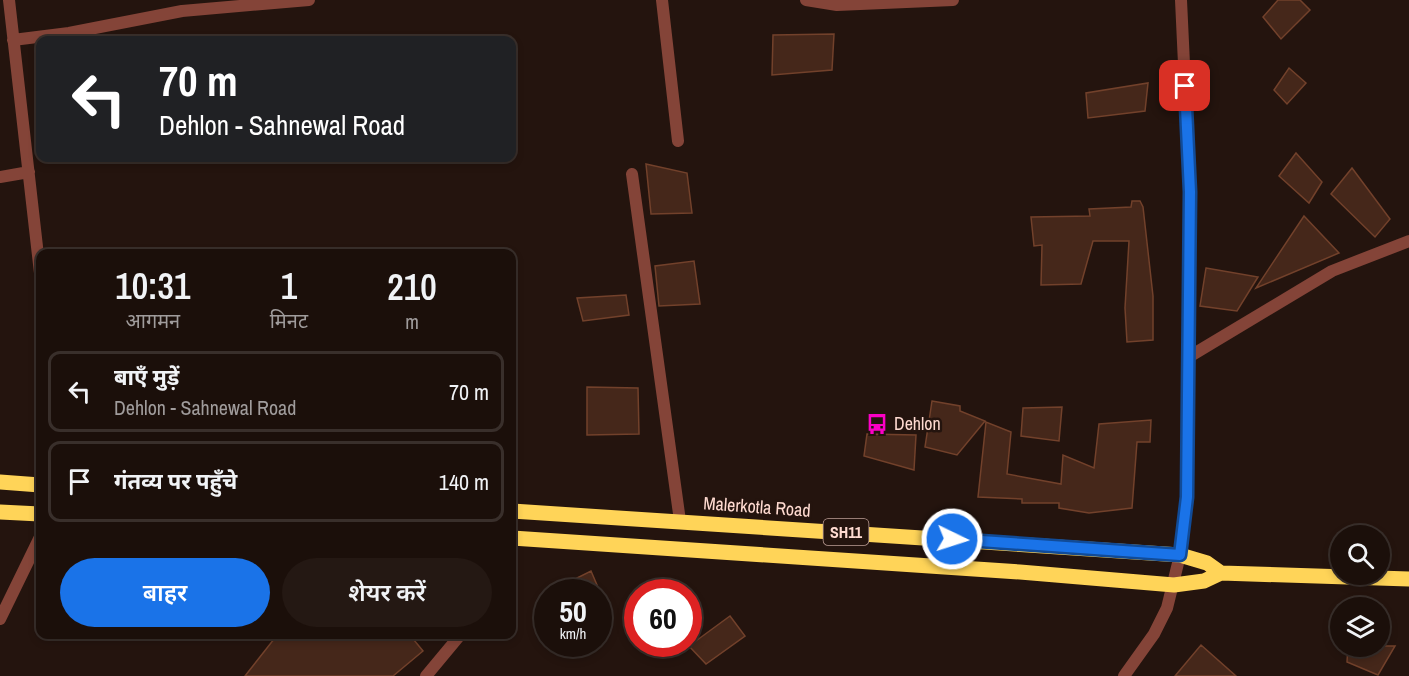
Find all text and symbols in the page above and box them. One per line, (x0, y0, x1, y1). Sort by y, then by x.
text: 70 m (159, 53, 238, 109)
icon: left (60, 60, 138, 138)
pin (1159, 60, 1210, 111)
icon: arrive (1168, 69, 1201, 102)
text: Dehlon - Sahnewal Road (159, 107, 405, 143)
text: 10:31 (115, 262, 190, 310)
text: 1 (281, 262, 297, 310)
text: 210 (387, 263, 437, 311)
text: आगमन (125, 307, 180, 334)
text: मिनट (270, 307, 308, 334)
text: m (405, 308, 419, 335)
text: बाएँ मुड़ें (114, 362, 179, 392)
icon: left (63, 375, 96, 408)
text: 70 m (449, 377, 489, 407)
text: Dehlon - Sahnewal Road (114, 394, 296, 421)
place label: Dehlon (894, 411, 941, 436)
bus stop icon: Dehlon (865, 412, 889, 436)
icon: arrive (63, 465, 96, 498)
text: गंतव्य पर पहुँचे (114, 466, 237, 496)
text: 140 m (439, 467, 489, 497)
street label: Malerkotla Road (703, 490, 812, 523)
position arrow (920, 507, 984, 571)
road number: SH11 (824, 519, 868, 545)
map controls (1330, 525, 1390, 657)
button: search (1330, 525, 1390, 585)
button: बाहर (60, 558, 270, 627)
button: शेयर करें (282, 558, 492, 627)
speed limit sign: 60 (624, 579, 702, 657)
text: 50 (559, 591, 587, 631)
button: layers (1330, 597, 1390, 657)
text: km/h (560, 623, 586, 644)

